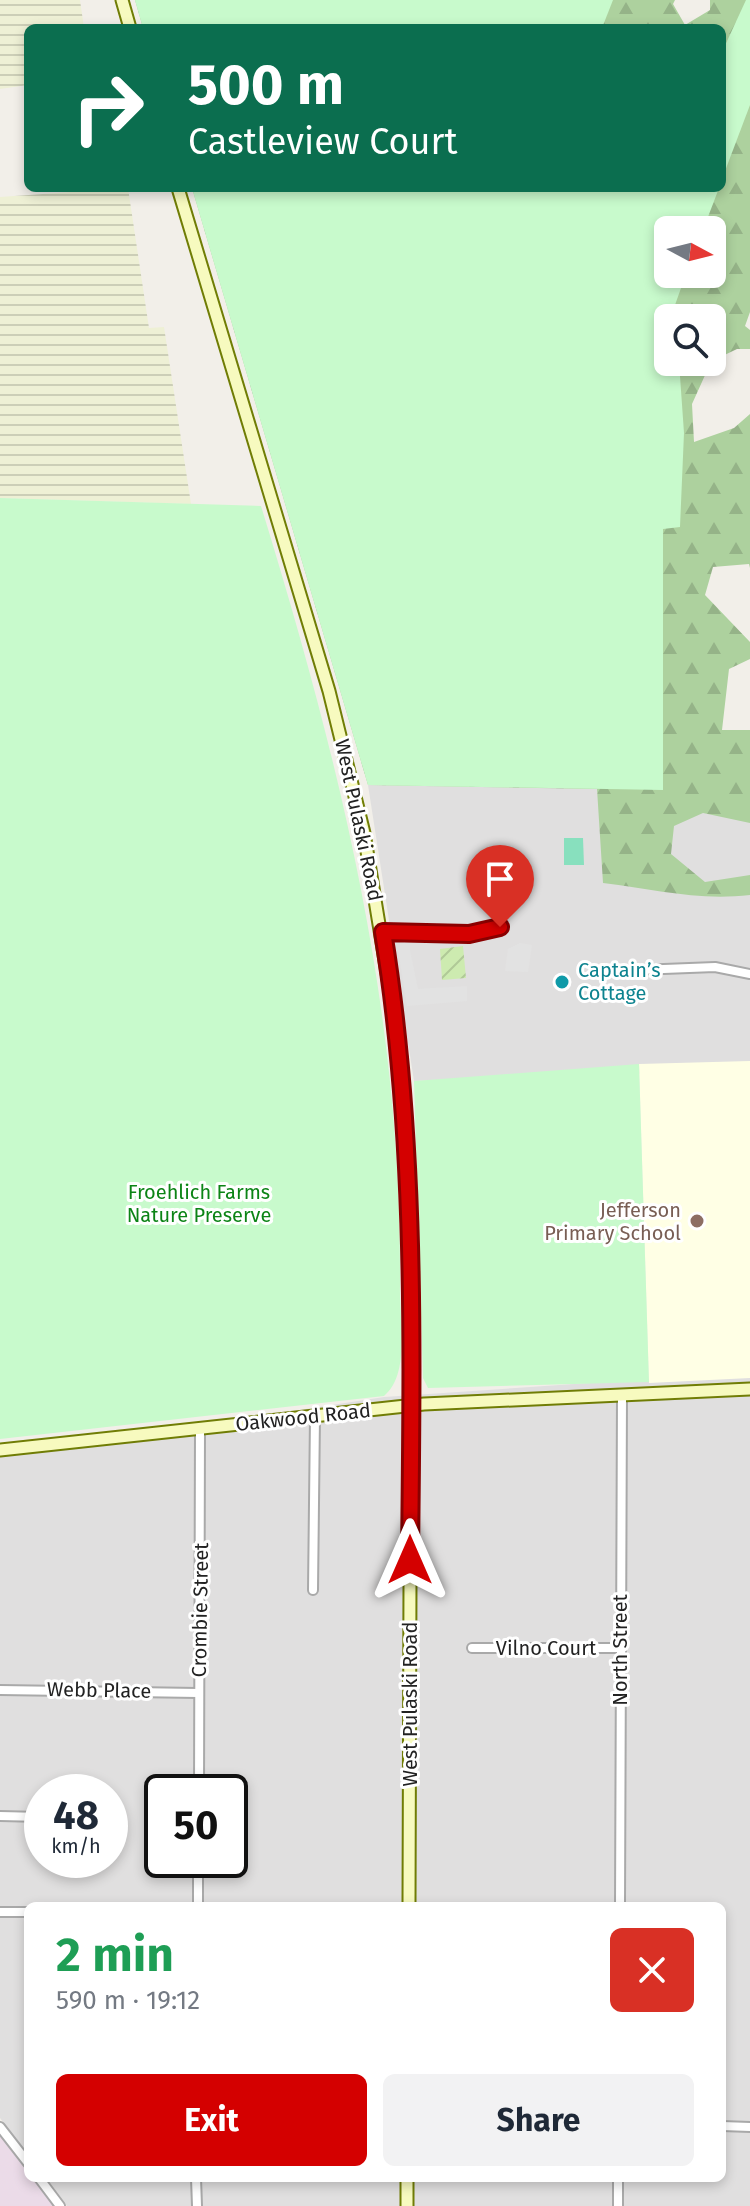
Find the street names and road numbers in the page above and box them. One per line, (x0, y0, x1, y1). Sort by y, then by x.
street label: West Pulaski Road (330, 737, 388, 903)
street label: Oakwood Road (234, 1398, 372, 1436)
street label: Crombie Street (187, 1542, 213, 1678)
street label: North Street (608, 1593, 632, 1706)
street label: West Pulaski Road (398, 1622, 422, 1786)
street label: Vilno Court (496, 1636, 597, 1660)
street label: Webb Place (47, 1677, 151, 1703)

